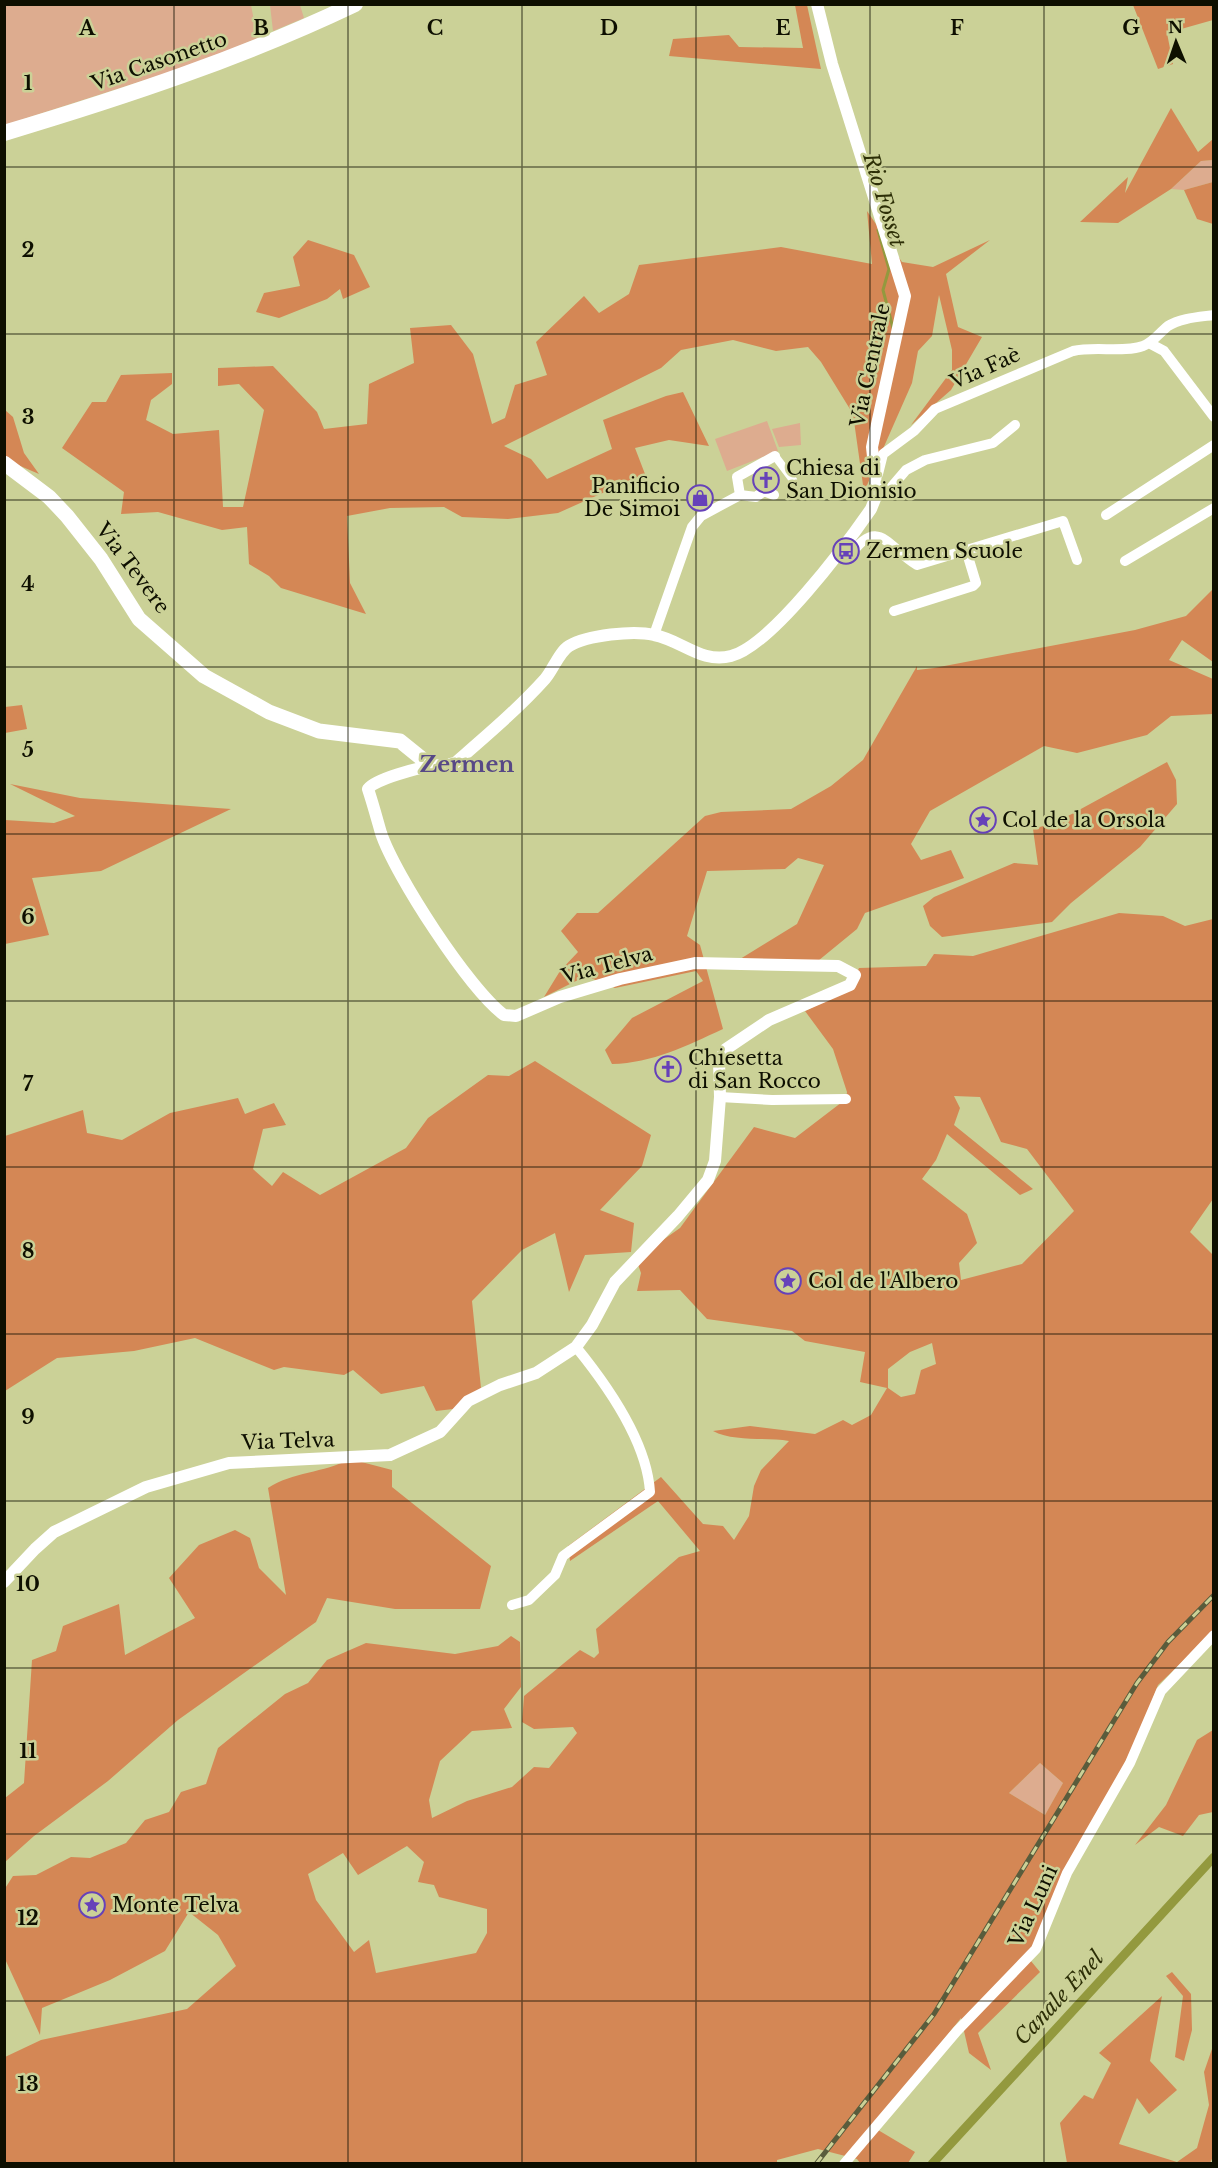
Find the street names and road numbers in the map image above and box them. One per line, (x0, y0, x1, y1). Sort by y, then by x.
street label: Via Casonetto (87, 27, 230, 96)
street label: Via Centrale (845, 301, 895, 430)
street label: Via Faè (945, 342, 1024, 394)
street label: Via Tevere (90, 517, 175, 618)
street label: Via Telva (558, 941, 656, 989)
street label: Via Telva (240, 1427, 336, 1455)
street label: Via Luni (1003, 1861, 1062, 1952)

